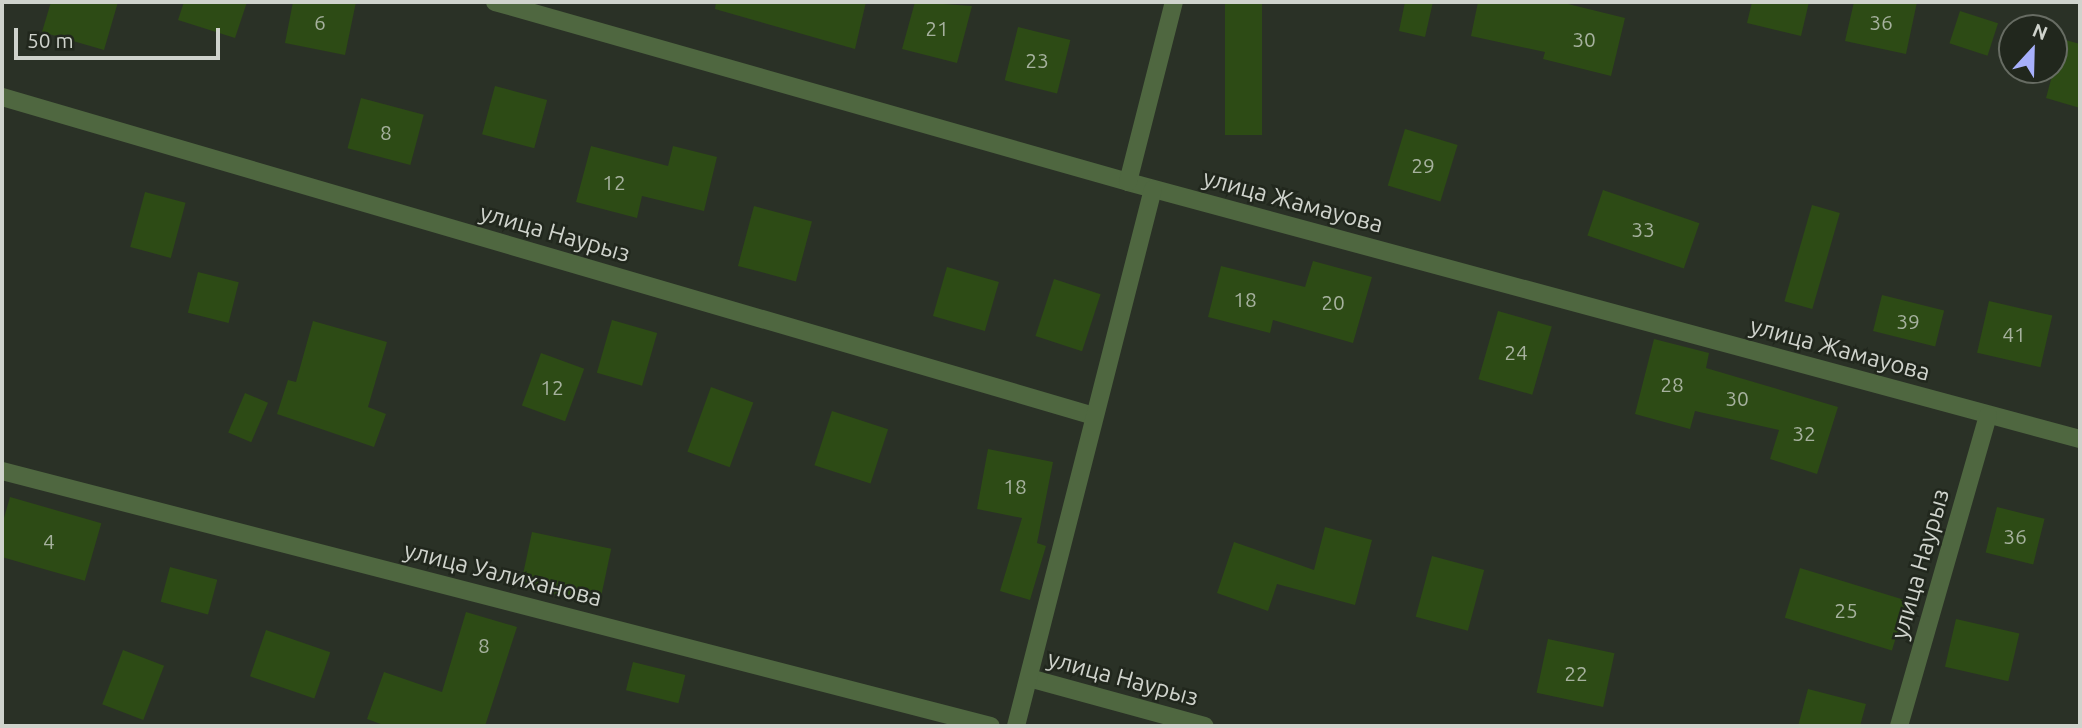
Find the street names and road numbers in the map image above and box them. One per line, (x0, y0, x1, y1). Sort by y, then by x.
street label: улица Жамауова (1200, 163, 1386, 239)
street label: улица Наурыз (476, 198, 634, 268)
street label: улица Жамауова (1747, 311, 1933, 387)
street label: улица Наурыз (1885, 485, 1955, 643)
street label: улица Уалиханова (401, 535, 605, 613)
street label: улица Наурыз (1044, 644, 1202, 712)

